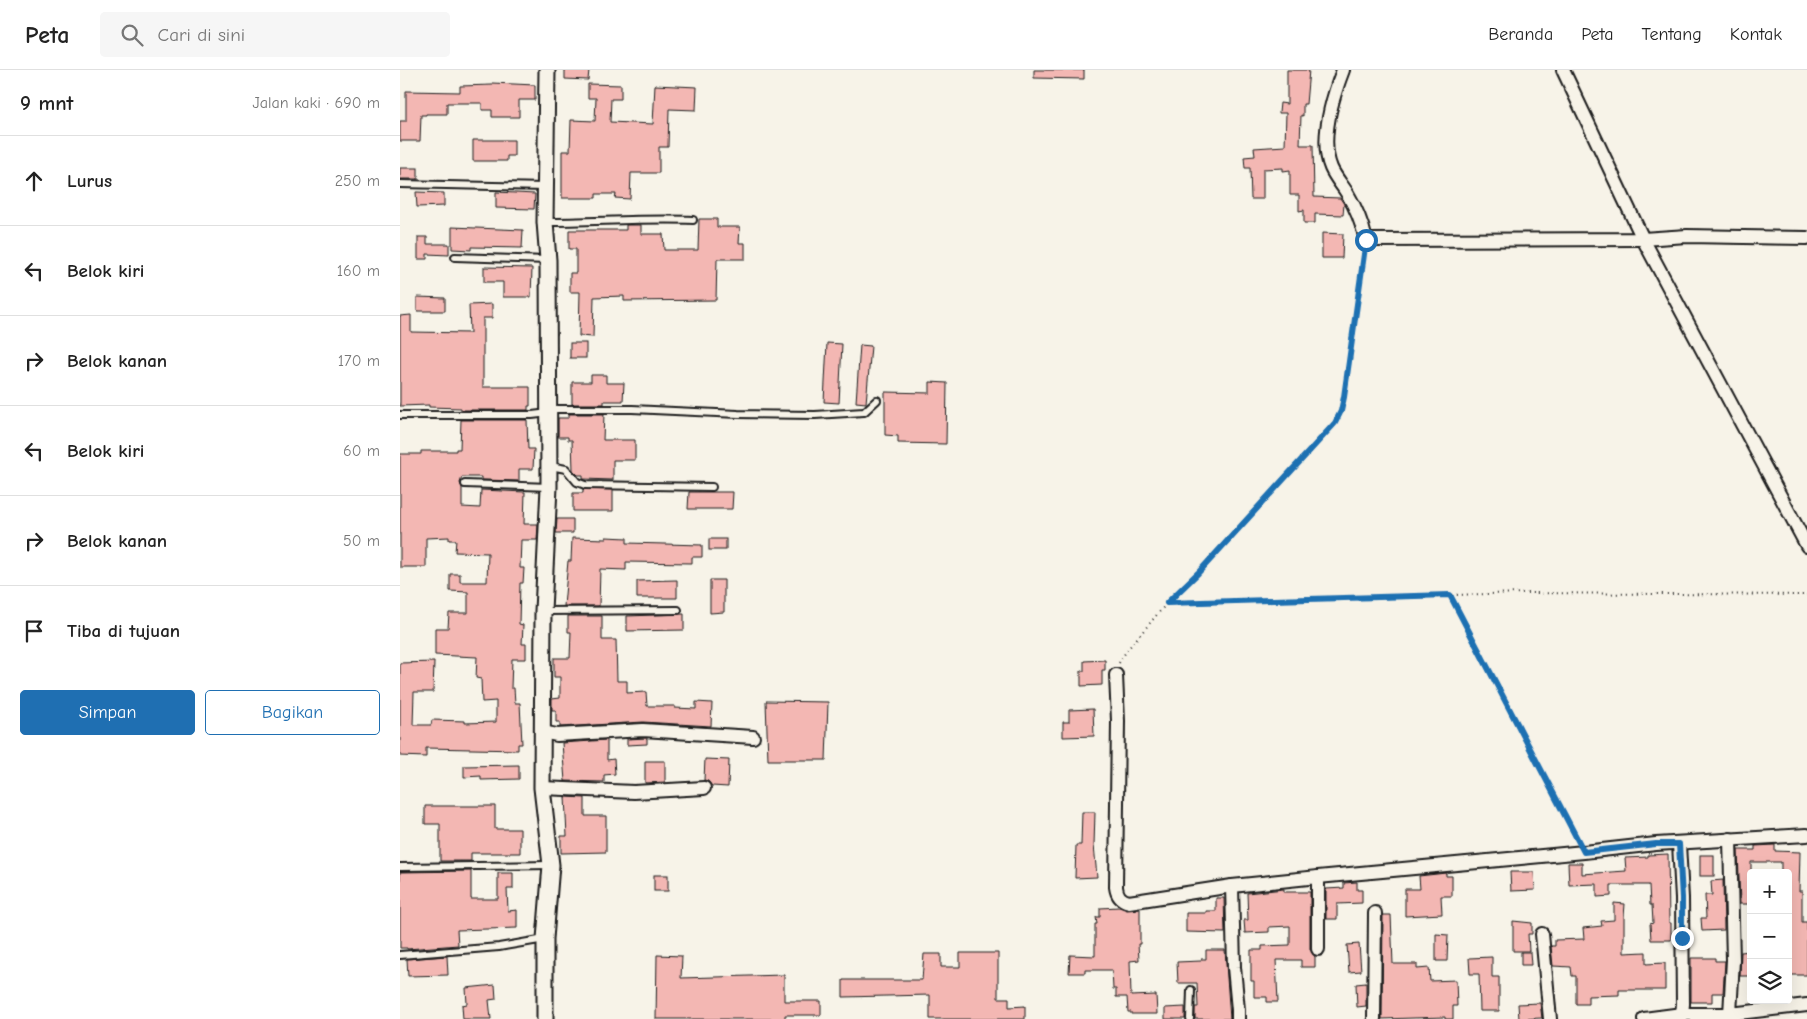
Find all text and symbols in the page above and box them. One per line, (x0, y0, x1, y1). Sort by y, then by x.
search box (100, 12, 450, 57)
text: Peta (25, 21, 70, 49)
icon: search (118, 21, 146, 49)
text: Cari di sini (158, 24, 245, 46)
text: Beranda (1488, 24, 1553, 45)
text: Peta (1581, 24, 1613, 45)
text: Tentang (1641, 24, 1702, 45)
text: Kontak (1730, 24, 1782, 45)
text: 9 mnt (20, 91, 73, 115)
text: Jalan kaki · 690 m (252, 94, 380, 112)
icon: ahead (20, 167, 48, 195)
text: Lurus (67, 170, 112, 192)
text: 250 m (335, 172, 380, 190)
route start (1355, 229, 1378, 252)
icon: left (20, 257, 48, 285)
text: Belok kiri (67, 260, 144, 282)
text: 160 m (337, 262, 380, 280)
icon: right (20, 347, 48, 375)
text: Belok kanan (67, 350, 167, 372)
text: 170 m (338, 352, 380, 370)
icon: left (20, 437, 48, 465)
text: Belok kiri (67, 440, 144, 462)
text: 60 m (343, 442, 380, 460)
icon: right (20, 527, 48, 555)
text: Belok kanan (67, 530, 167, 552)
text: 50 m (343, 532, 380, 550)
icon: arrive (20, 617, 48, 645)
text: Tiba di tujuan (67, 620, 180, 642)
button: Simpan (20, 690, 195, 735)
button: Bagikan (205, 690, 380, 735)
map controls (1747, 869, 1792, 1004)
button: + (1747, 869, 1792, 914)
button: − (1747, 914, 1792, 959)
route end (1671, 927, 1694, 950)
button: layers (1747, 959, 1792, 1004)

